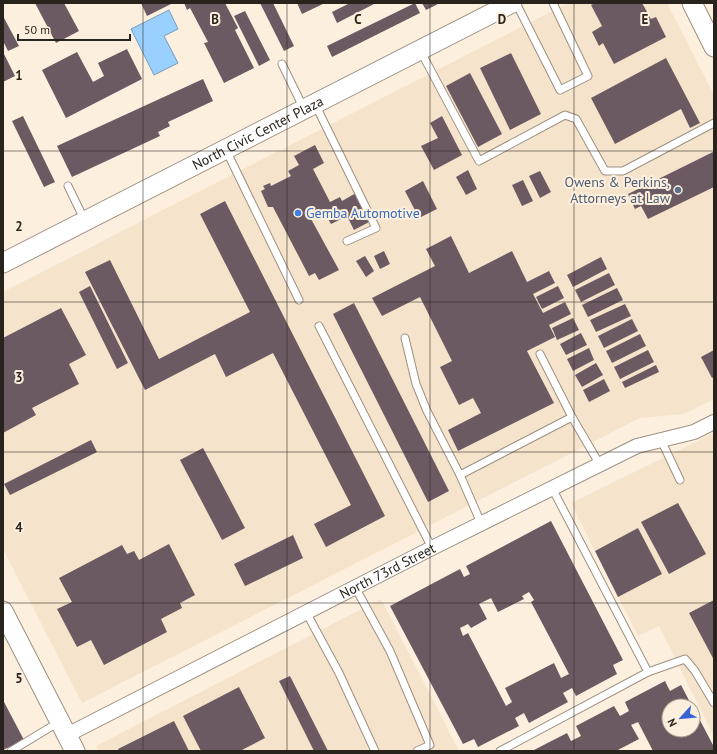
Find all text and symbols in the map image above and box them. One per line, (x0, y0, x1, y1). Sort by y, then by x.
text: B (211, 11, 219, 28)
text: C (354, 11, 362, 28)
text: D (498, 11, 506, 28)
text: E (642, 11, 649, 28)
scale bar (18, 16, 130, 42)
text: 50 m (24, 22, 50, 37)
text: 1 (15, 67, 23, 84)
street label: North Civic Center Plaza (189, 92, 326, 174)
place label: Owens & Perkins, Attorneys at Law (564, 173, 671, 207)
marker: Owens & Perkins, Attorneys at Law (673, 185, 683, 195)
place label: Gemba Automotive (306, 204, 420, 222)
marker: Gemba Automotive (293, 208, 303, 218)
text: 2 (15, 218, 23, 235)
text: 3 (15, 369, 23, 386)
text: 4 (15, 519, 23, 536)
street label: North 73rd Street (336, 539, 439, 603)
text: 5 (15, 670, 23, 687)
north arrow (661, 698, 701, 738)
text: N (664, 716, 680, 729)

